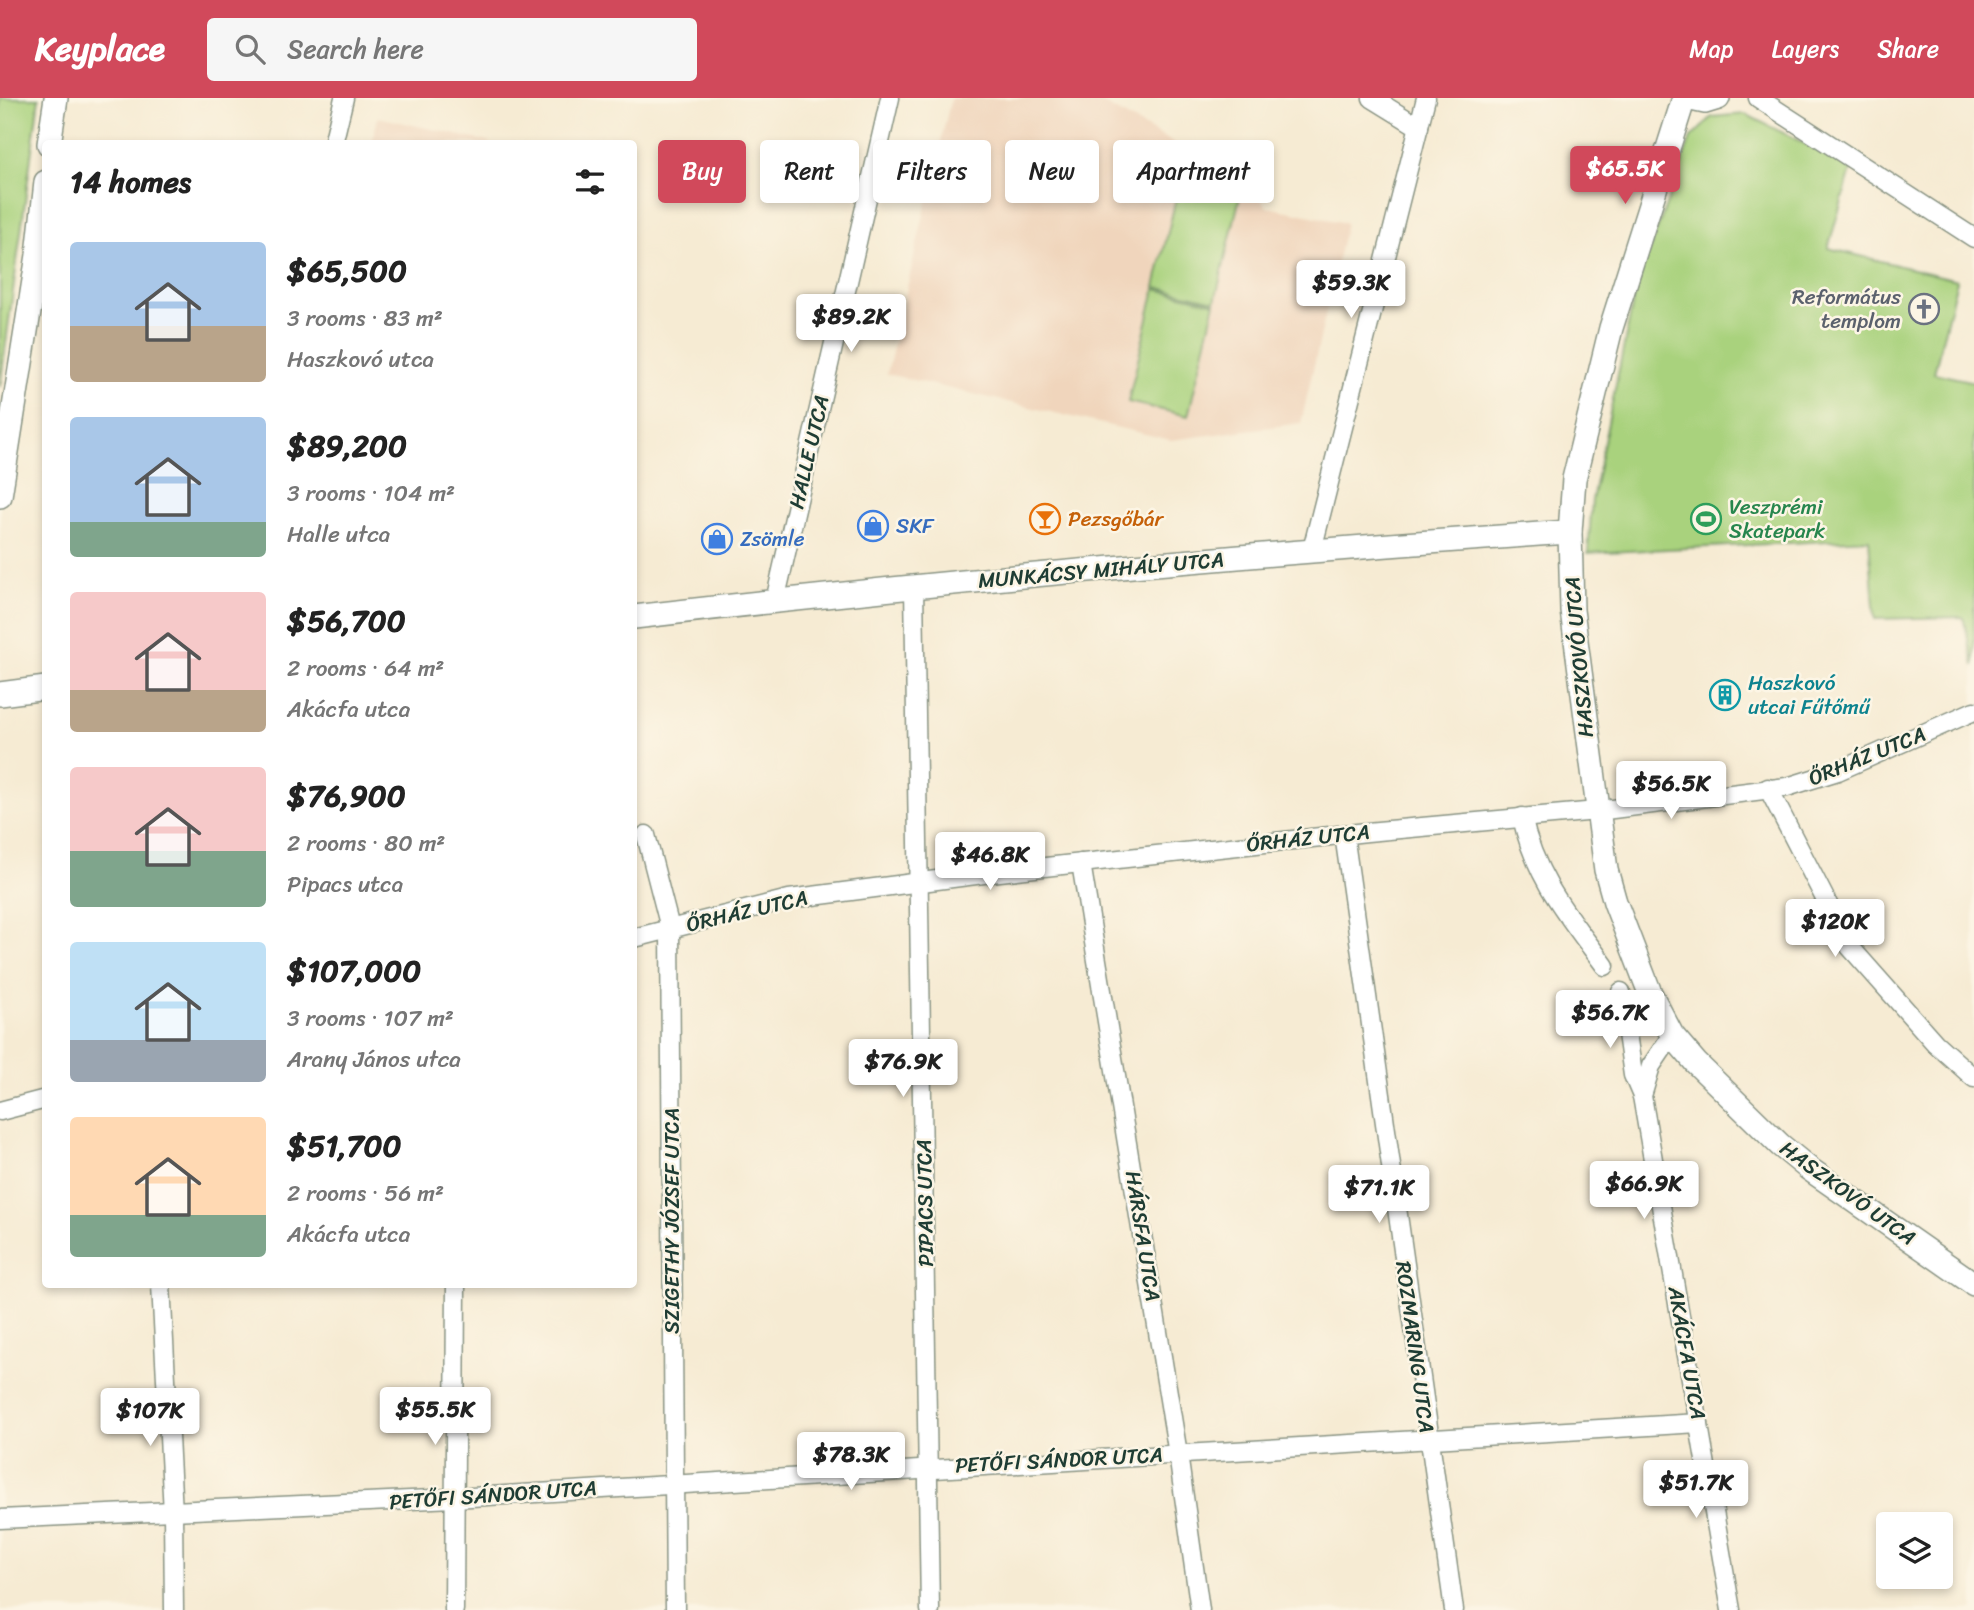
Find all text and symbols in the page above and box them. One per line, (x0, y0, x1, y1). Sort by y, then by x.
search box (207, 18, 697, 81)
text: Keyplace (35, 20, 165, 78)
text: Search here (287, 26, 424, 72)
text: Map (1689, 28, 1734, 70)
text: Layers (1772, 28, 1839, 70)
text: Share (1877, 28, 1939, 70)
icon: search (231, 30, 269, 68)
chip: Buy (658, 140, 746, 203)
chip: Rent (760, 140, 859, 203)
chip: Filters (873, 140, 991, 203)
chip: New (1005, 140, 1099, 203)
chip: Apartment (1113, 140, 1274, 203)
pin: $65.5K (1568, 146, 1682, 206)
text: $65.5K (1586, 148, 1664, 189)
text: 14 homes (70, 155, 191, 209)
icon: filters (571, 163, 609, 201)
text: $65,500 (287, 244, 407, 298)
pin: $59.3K (1294, 260, 1408, 320)
text: $59.3K (1312, 262, 1390, 303)
icon: home (126, 270, 210, 354)
place label: Református templom (1792, 278, 1901, 340)
church icon: Református templom (1907, 292, 1941, 326)
pin: $89.2K (794, 294, 908, 354)
text: $89.2K (812, 296, 890, 337)
text: 3 rooms · 83 m² (287, 298, 443, 339)
text: Haszkovó utca (287, 339, 434, 380)
street label: HALLE UTCA (777, 391, 841, 513)
text: $89,200 (287, 419, 407, 473)
icon: home (126, 445, 210, 529)
text: 3 rooms · 104 m² (287, 473, 455, 514)
place label: Veszprémi Skatepark (1729, 488, 1825, 550)
place label: Pezsgőbár (1068, 500, 1165, 538)
bar icon: Pezsgőbár (1028, 502, 1062, 536)
sports icon: Veszprémi Skatepark (1689, 502, 1723, 536)
place label: SKF (896, 507, 935, 545)
shop icon: SKF (856, 509, 890, 543)
text: Halle utca (287, 514, 390, 555)
place label: Zsömle (740, 520, 805, 558)
shop icon: Zsömle (700, 522, 734, 556)
street label: MUNKÁCSY MIHÁLY UTCA (977, 540, 1225, 600)
street label: HASZKOVÓ UTCA (1553, 575, 1605, 739)
text: $56,700 (287, 594, 406, 648)
icon: home (126, 620, 210, 704)
text: 2 rooms · 64 m² (287, 648, 444, 689)
place label: Haszkovó utcai Fűtőmű (1748, 664, 1871, 726)
building icon: Haszkovó utcai Fűtőmű (1708, 678, 1742, 712)
text: Akácfa utca (287, 689, 410, 730)
street label: ŐRHÁZ UTCA (1802, 715, 1932, 797)
pin: $56.5K (1614, 762, 1728, 821)
text: $56.5K (1632, 763, 1710, 804)
text: $76,900 (287, 769, 406, 823)
icon: home (126, 795, 210, 879)
street label: ŐRHÁZ UTCA (1244, 813, 1372, 863)
text: 2 rooms · 80 m² (287, 823, 445, 864)
pin: $46.8K (933, 832, 1047, 892)
text: $46.8K (951, 834, 1029, 875)
text: Pipacs utca (287, 864, 403, 905)
street label: ŐRHÁZ UTCA (682, 879, 812, 943)
pin: $120K (1786, 900, 1884, 959)
text: $120K (1801, 901, 1869, 942)
text: $107,000 (287, 944, 421, 998)
icon: home (126, 970, 210, 1054)
pin: $56.7K (1553, 990, 1667, 1050)
text: $56.7K (1572, 992, 1648, 1033)
text: 3 rooms · 107 m² (287, 998, 454, 1039)
text: Arany János utca (287, 1039, 461, 1080)
pin: $76.9K (846, 1040, 960, 1099)
text: $76.9K (865, 1041, 941, 1082)
street label: SZIGETHY JÓZSEF UTCA (653, 1108, 691, 1334)
text: $51,700 (287, 1119, 402, 1173)
street label: HASZKOVÓ UTCA (1772, 1130, 1924, 1256)
street label: PIPACS UTCA (905, 1139, 945, 1267)
icon: home (126, 1145, 210, 1229)
pin: $66.9K (1587, 1162, 1701, 1221)
text: $66.9K (1606, 1163, 1682, 1204)
pin: $71.1K (1322, 1166, 1436, 1225)
text: $71.1K (1344, 1167, 1414, 1208)
street label: HÁRSFA UTCA (1114, 1168, 1172, 1304)
text: 2 rooms · 56 m² (287, 1173, 444, 1214)
text: Akácfa utca (287, 1214, 410, 1255)
street label: ROZMARING UTCA (1384, 1259, 1446, 1435)
street label: AKÁCFA UTCA (1656, 1282, 1717, 1423)
pin: $107K (101, 1388, 199, 1448)
pin: $55.5K (378, 1388, 492, 1447)
text: $55.5K (396, 1389, 474, 1430)
text: $107K (117, 1390, 184, 1431)
pin: $78.3K (794, 1432, 908, 1492)
text: $78.3K (813, 1434, 889, 1475)
street label: PETŐFI SÁNDOR UTCA (954, 1436, 1164, 1484)
pin: $51.7K (1639, 1460, 1753, 1520)
text: $51.7K (1659, 1462, 1733, 1503)
street label: PETŐFI SÁNDOR UTCA (388, 1469, 598, 1521)
map controls (1876, 1512, 1953, 1589)
button: layers (1876, 1512, 1953, 1589)

